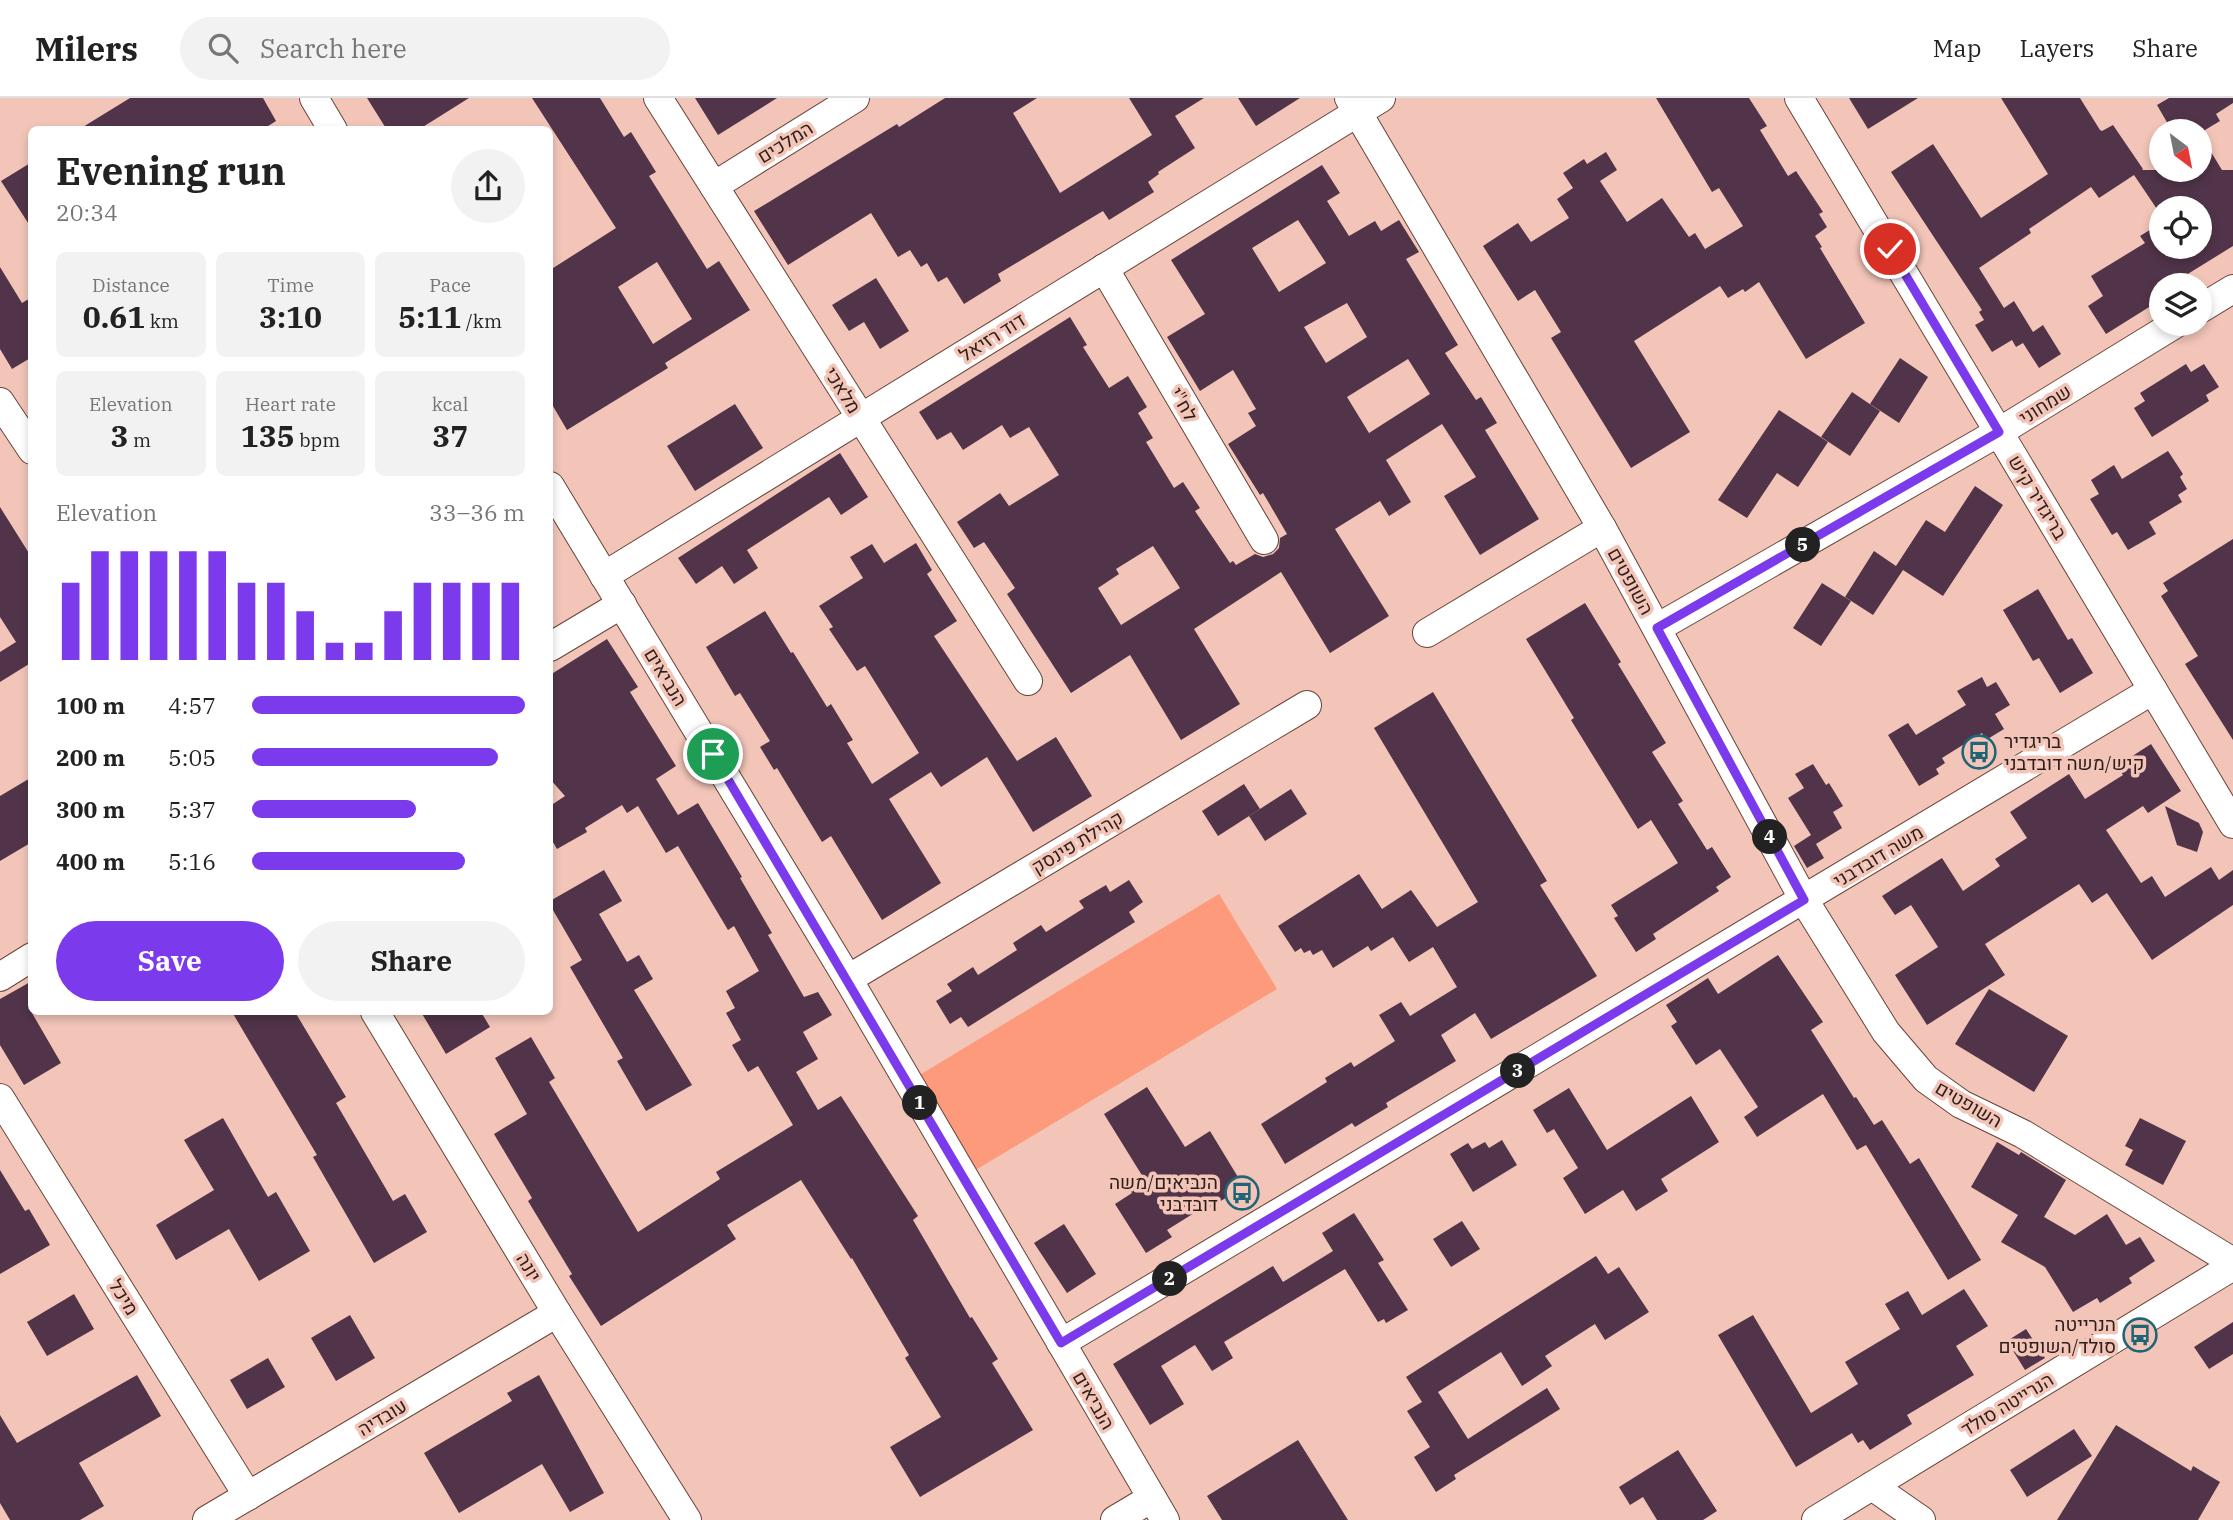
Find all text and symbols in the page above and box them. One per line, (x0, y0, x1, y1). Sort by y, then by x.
search box (180, 17, 670, 80)
text: Milers (35, 27, 138, 70)
icon: search (204, 29, 242, 67)
text: Search here (260, 31, 407, 65)
text: Map (1933, 32, 1981, 64)
text: Layers (2019, 32, 2094, 64)
text: Share (2132, 32, 2198, 64)
street label: המלכים (753, 116, 817, 168)
north arrow (2149, 119, 2212, 182)
map controls (2149, 119, 2212, 336)
text: Evening run (56, 146, 286, 195)
button: share (451, 149, 525, 223)
button: locate (2149, 196, 2212, 259)
text: 20:34 (56, 197, 118, 227)
pin (1860, 219, 1920, 279)
icon: check (1871, 230, 1909, 268)
text: Distance (92, 273, 170, 297)
text: Time (267, 273, 314, 297)
text: Pace (429, 273, 471, 297)
button: layers (2149, 273, 2212, 336)
text: 0.61 (83, 297, 145, 336)
text: 3:10 (259, 297, 322, 336)
text: 5:11 (398, 297, 461, 336)
street label: דוד רזיאל (954, 307, 1030, 367)
text: km (145, 309, 179, 333)
text: /km (461, 309, 502, 333)
street label: מלאכי (820, 362, 866, 418)
street label: שמחוני (2015, 379, 2075, 429)
street label: לח"י (1165, 383, 1203, 425)
text: Elevation (89, 392, 173, 416)
text: Heart rate (245, 392, 336, 416)
text: kcal (432, 392, 468, 416)
text: 3 (111, 416, 129, 455)
text: 135 (241, 416, 295, 455)
text: 37 (432, 416, 468, 455)
text: m (129, 428, 151, 452)
text: bpm (295, 428, 340, 452)
street label: בריגדיר קיש (2003, 450, 2073, 544)
text: Elevation (56, 497, 157, 527)
text: 33–36 m (429, 497, 525, 527)
pin: 5 (1786, 528, 1820, 562)
text: 5 (1797, 532, 1808, 556)
street label: השופטים (1603, 543, 1659, 619)
street label: הנביאים (639, 643, 693, 711)
text: 100 m (56, 690, 125, 720)
text: 4:57 (168, 690, 216, 720)
pin (683, 724, 743, 784)
place label: בריגדיר קיש/משה דובדבני (2004, 729, 2144, 775)
bus stop icon: בריגדיר קיש/משה דובדבני (1960, 733, 1998, 771)
icon: arrive (694, 735, 732, 773)
text: 200 m (56, 742, 125, 772)
text: 5:05 (168, 742, 216, 772)
text: 300 m (56, 794, 125, 824)
text: 5:37 (168, 794, 216, 824)
street label: קהילת פינסק (1027, 805, 1127, 879)
pin: 4 (1752, 820, 1788, 854)
street label: משה דובדבני (1829, 820, 1927, 892)
text: 4 (1764, 824, 1775, 848)
text: 400 m (56, 846, 125, 876)
text: 5:16 (168, 846, 216, 876)
button: Save (56, 921, 284, 1001)
button: Share (298, 921, 525, 1001)
pin: 3 (1500, 1054, 1536, 1088)
text: 3 (1512, 1058, 1523, 1082)
street label: השופטים (1931, 1075, 2007, 1133)
pin: 1 (902, 1086, 937, 1121)
text: 1 (914, 1090, 925, 1114)
place label: הנביאים/משה דובדבני (1109, 1170, 1218, 1216)
bus stop icon: הנביאים/משה דובדבני (1223, 1174, 1261, 1212)
street label: יונה (511, 1248, 547, 1286)
pin: 2 (1152, 1262, 1188, 1296)
text: 2 (1164, 1266, 1175, 1290)
street label: מיכל (104, 1275, 144, 1319)
place label: הנרייטה סולד/השופטים (1998, 1312, 2116, 1358)
bus stop icon: הנרייטה סולד/השופטים (2121, 1316, 2159, 1354)
street label: הנביאים (1068, 1366, 1120, 1434)
street label: הנרייטה סולד (1956, 1367, 2058, 1441)
street label: עובדיה (353, 1393, 411, 1441)

